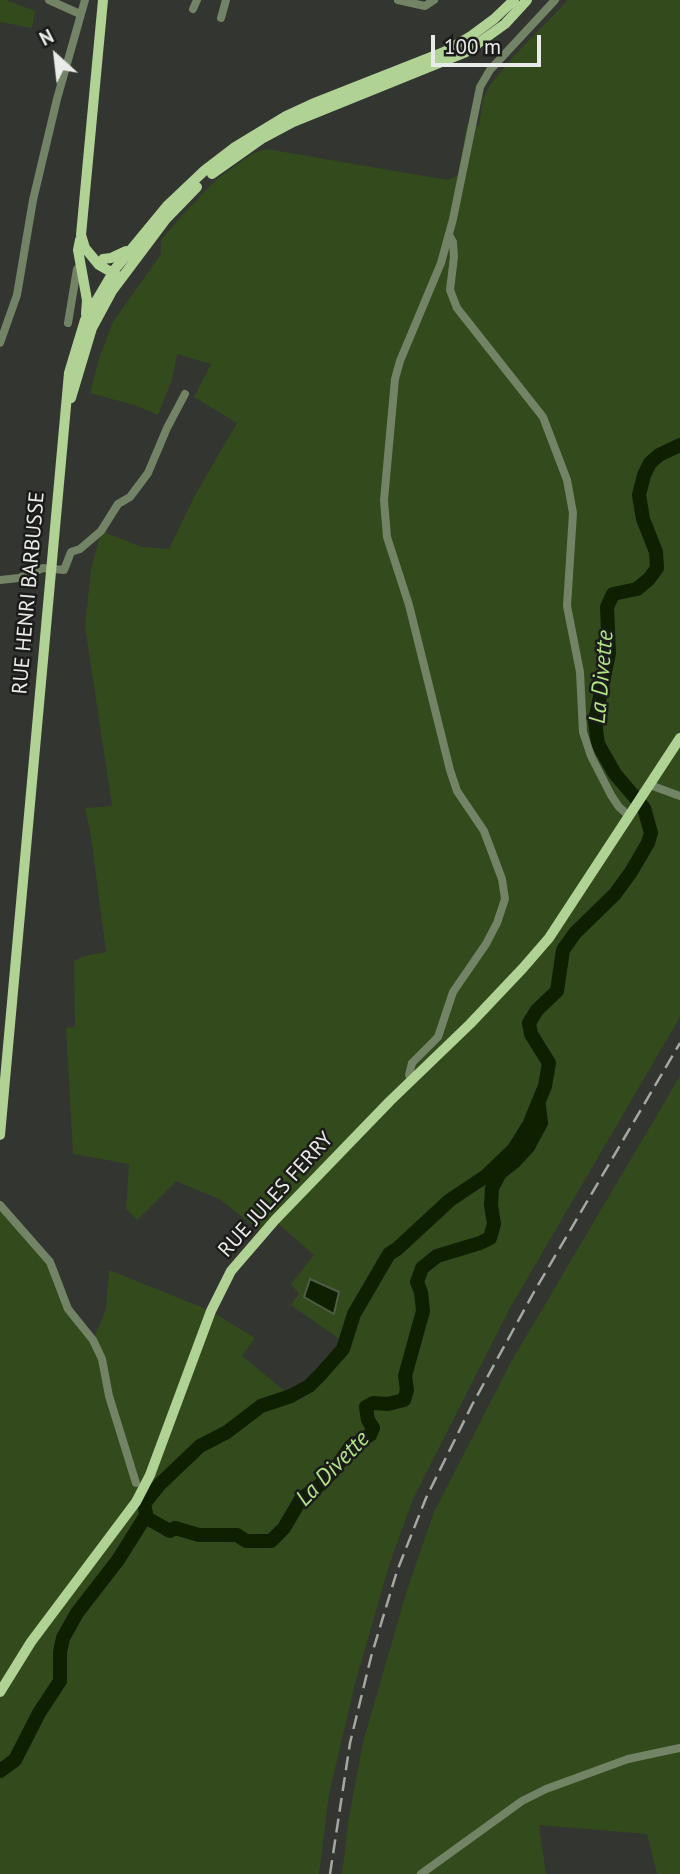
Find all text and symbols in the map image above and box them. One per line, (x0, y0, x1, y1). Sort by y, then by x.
north arrow (21, 21, 91, 91)
scale bar (435, 21, 545, 65)
text: N (35, 24, 57, 51)
text: 100 m (444, 33, 501, 60)
street label: RUE HENRI BARBUSSE (8, 491, 50, 695)
water label: La Divette (584, 629, 620, 725)
street label: RUE JULES FERRY (213, 1127, 339, 1263)
water label: La Divette (291, 1426, 375, 1512)

